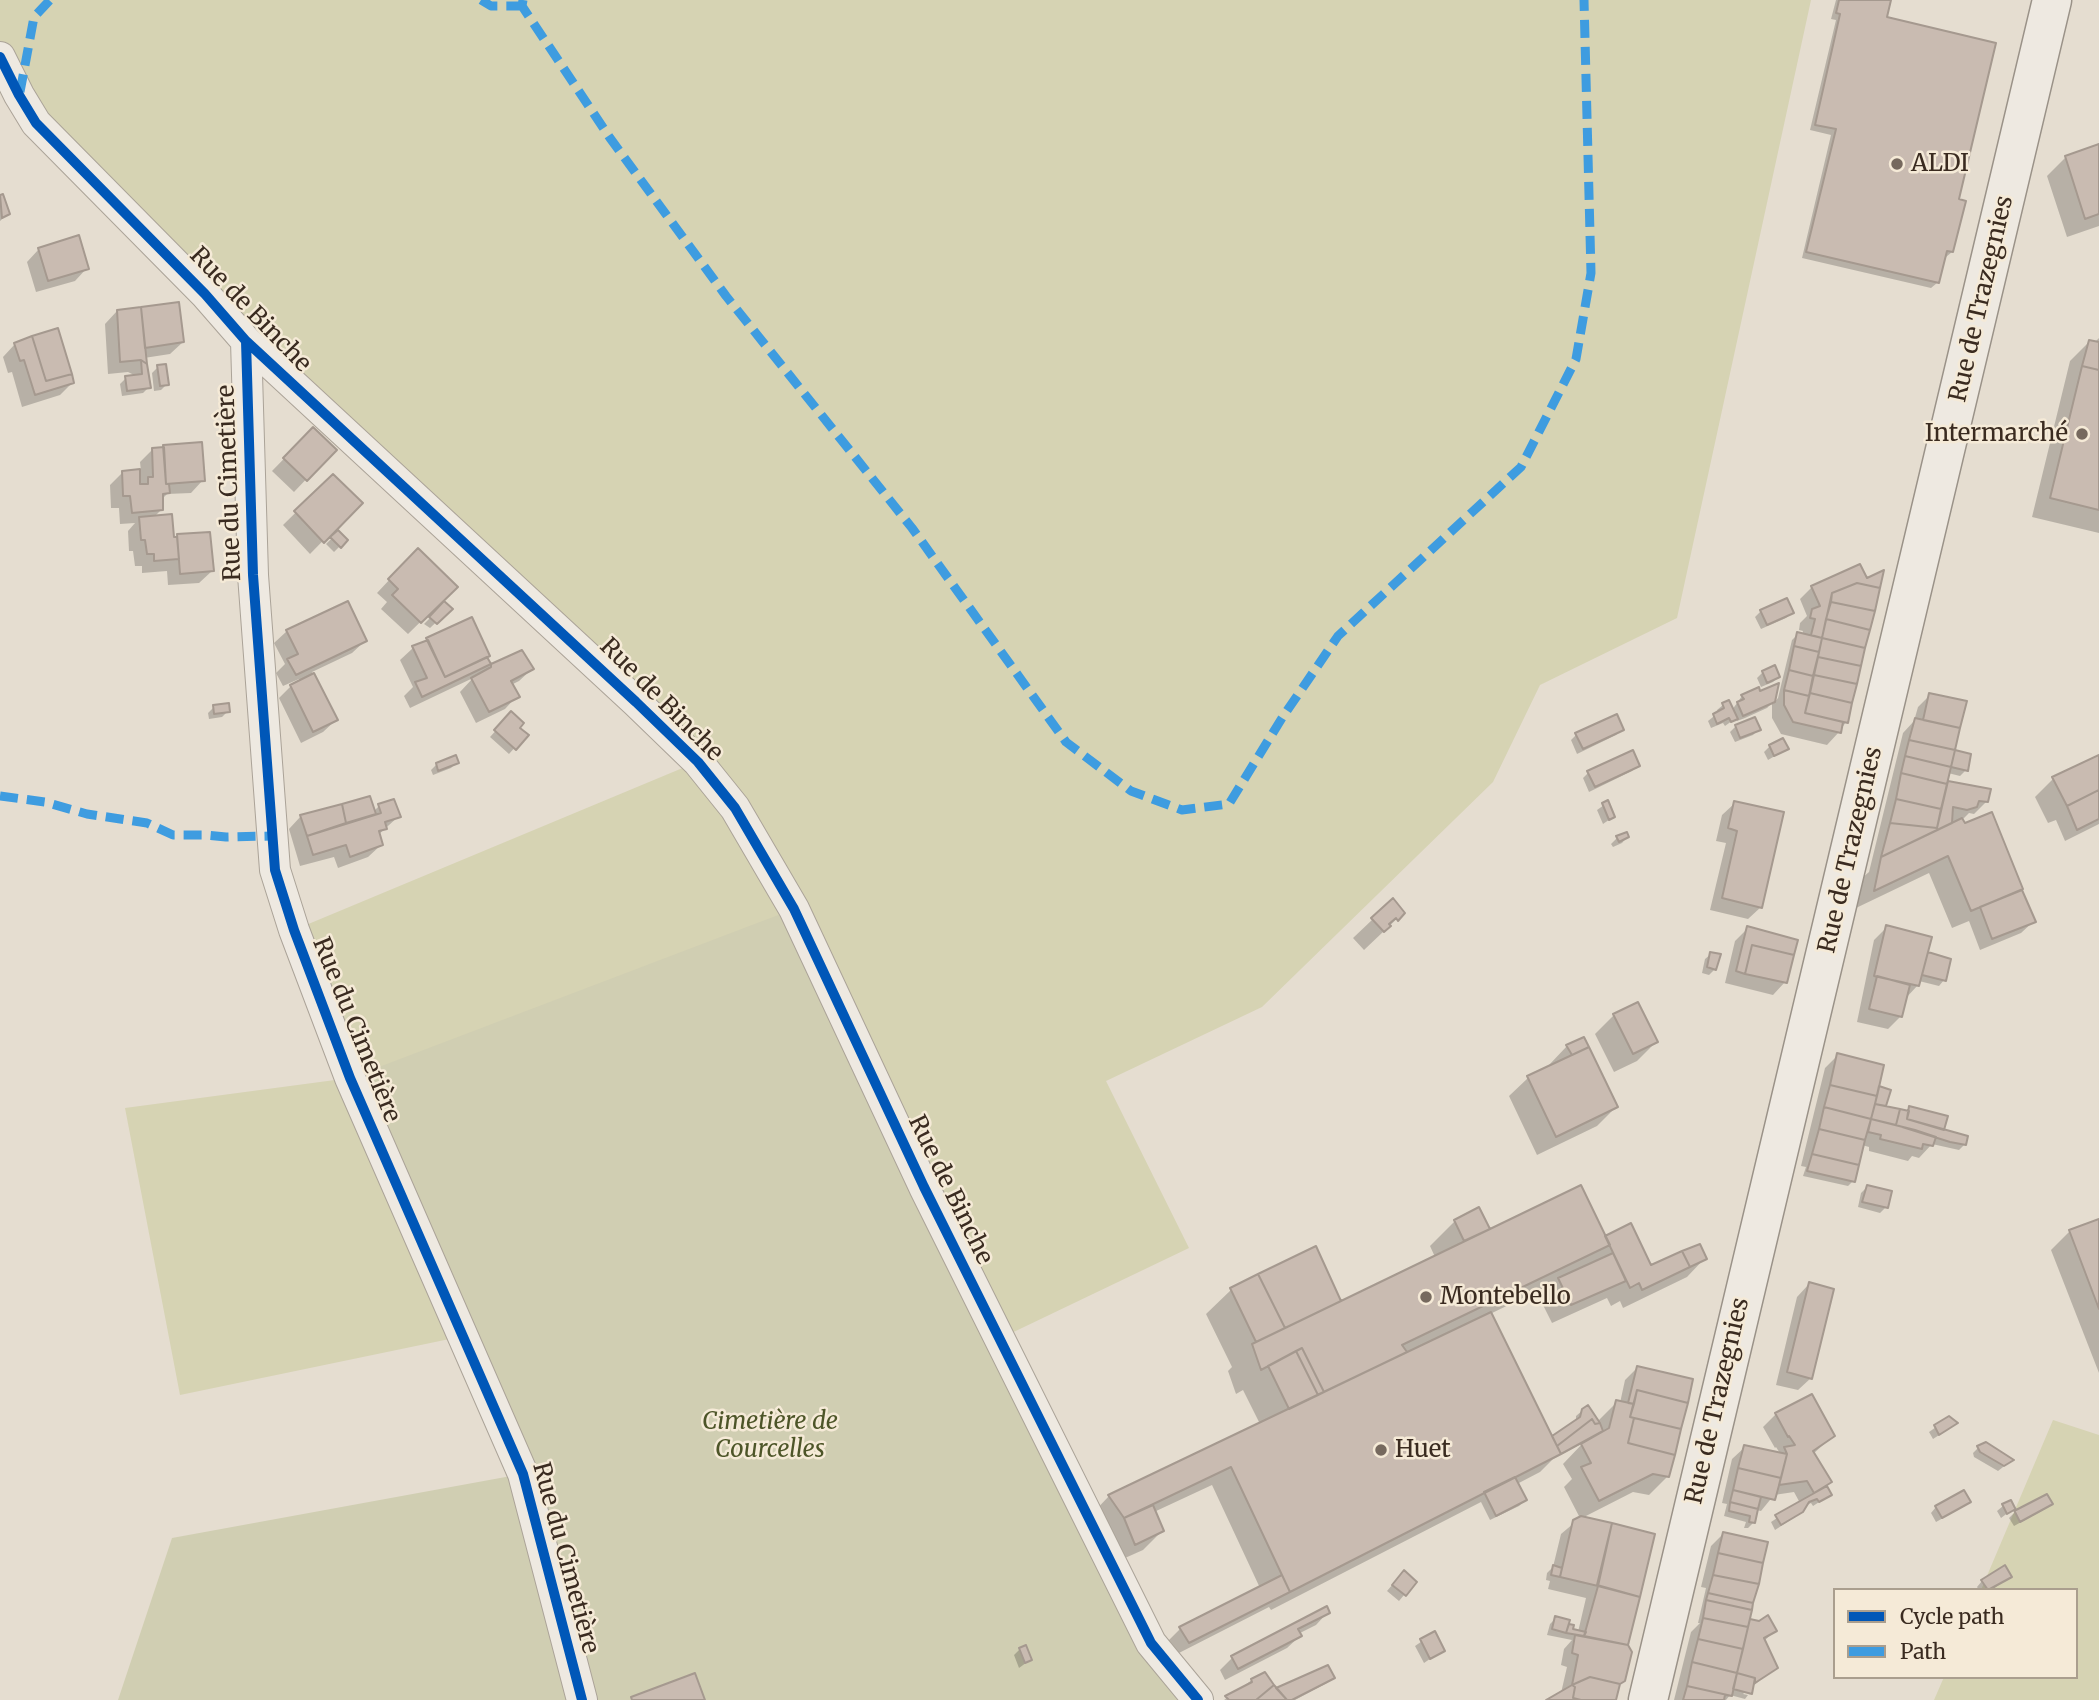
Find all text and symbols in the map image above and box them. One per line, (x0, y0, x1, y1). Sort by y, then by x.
place label: ALDI (1911, 150, 1969, 178)
marker: ALDI (1889, 156, 1905, 172)
street label: Rue de Trazegnies (1944, 193, 2020, 405)
street label: Rue de Binche (183, 242, 317, 378)
street label: Rue du Cimetière (212, 384, 248, 582)
place label: Intermarché (1925, 420, 2068, 448)
marker: Intermarché (2074, 426, 2090, 442)
street label: Rue de Binche (593, 632, 729, 768)
street label: Rue de Trazegnies (1813, 744, 1889, 956)
street label: Rue du Cimetière (306, 933, 406, 1127)
street label: Rue de Binche (901, 1111, 999, 1269)
place label: Montebello (1440, 1283, 1571, 1311)
marker: Montebello (1418, 1289, 1434, 1305)
street label: Rue de Trazegnies (1680, 1295, 1756, 1507)
park label: Cimetière de Courcelles (702, 1408, 838, 1464)
place label: Huet (1395, 1436, 1451, 1464)
marker: Huet (1373, 1442, 1389, 1458)
street label: Rue du Cimetière (526, 1459, 604, 1657)
legend (1833, 1588, 2078, 1679)
text: Cycle path (1900, 1603, 2004, 1630)
text: Path (1900, 1638, 1946, 1665)

